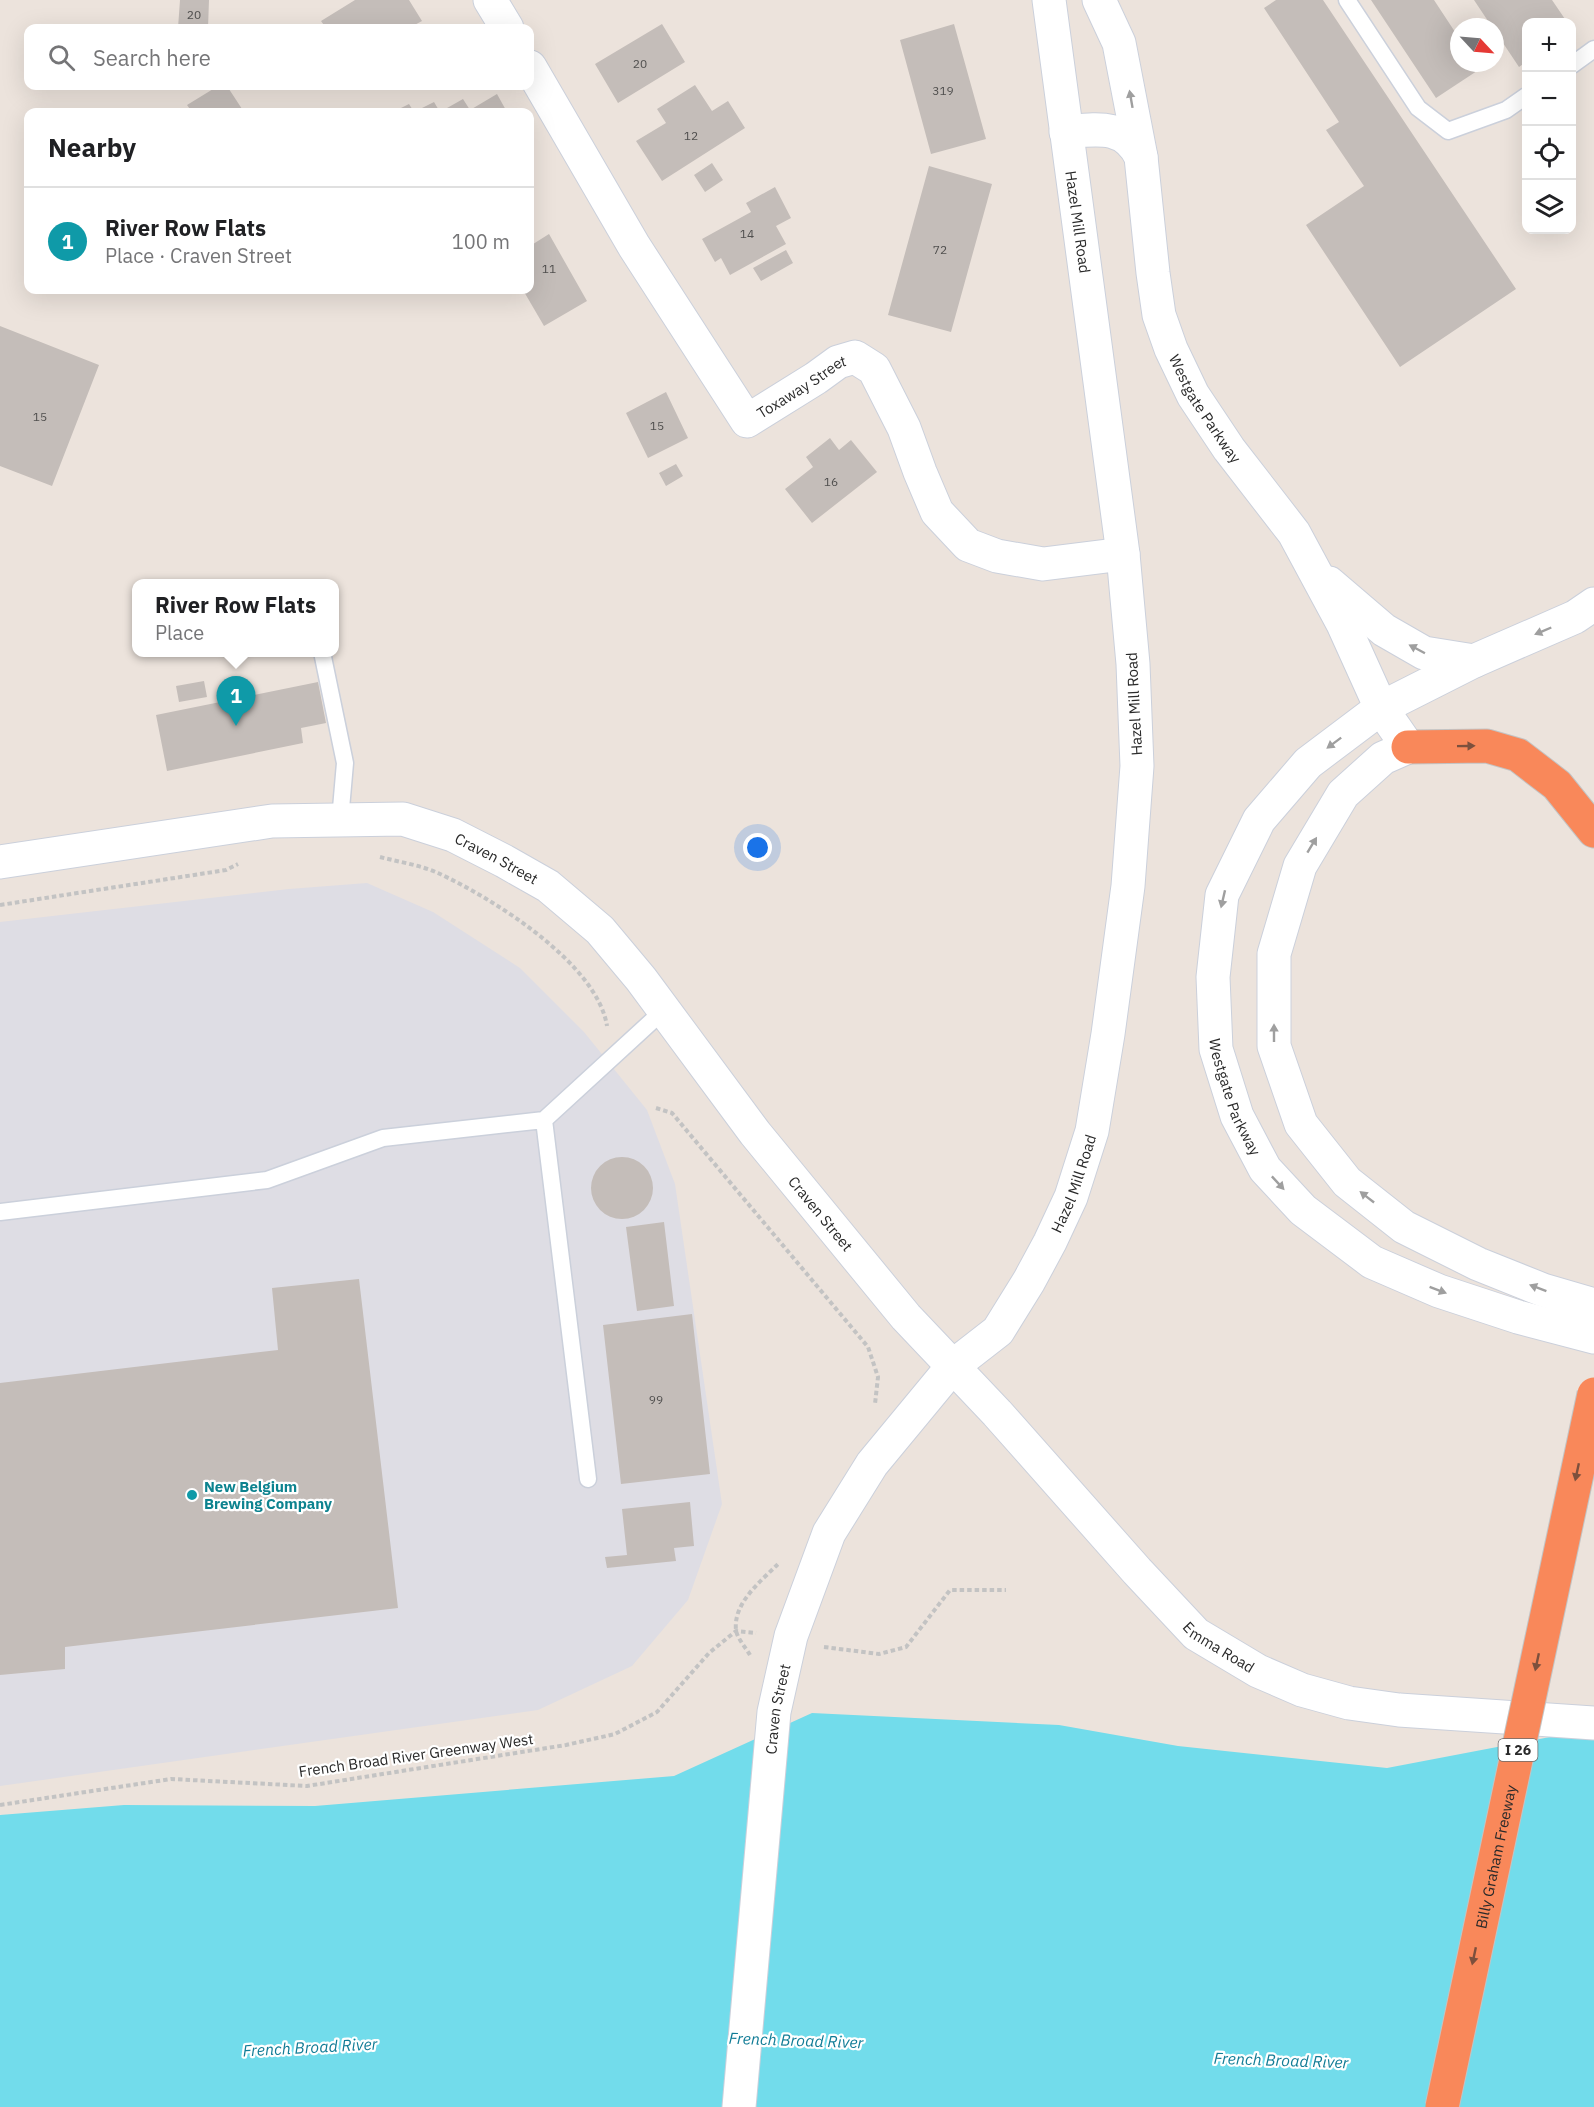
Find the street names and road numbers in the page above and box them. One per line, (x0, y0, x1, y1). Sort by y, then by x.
street label: Hazel Mill Road (1061, 170, 1095, 274)
street label: Toxaway Street (753, 351, 848, 422)
street label: Westgate Parkway (1165, 351, 1246, 467)
street label: Hazel Mill Road (1122, 652, 1146, 756)
street label: Craven Street (452, 828, 542, 888)
street label: Westgate Parkway (1206, 1038, 1266, 1159)
street label: Hazel Mill Road (1046, 1132, 1100, 1236)
street label: Craven Street (785, 1172, 857, 1255)
street label: Emma Road (1179, 1617, 1258, 1676)
street label: Craven Street (761, 1662, 794, 1755)
street label: French Broad River Greenway West (298, 1729, 534, 1781)
road number: I 26 (1498, 1739, 1538, 1761)
street label: Billy Graham Freeway (1471, 1783, 1520, 1930)

